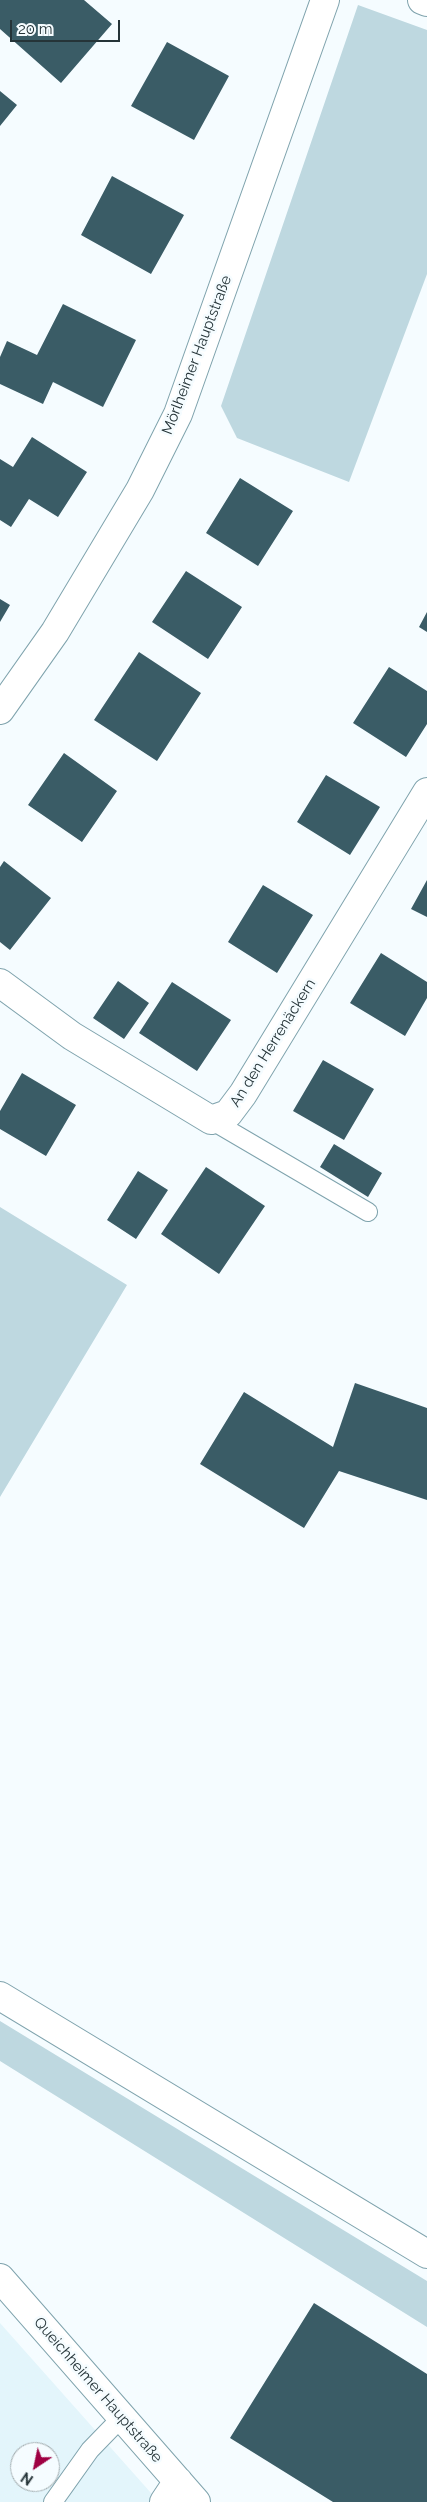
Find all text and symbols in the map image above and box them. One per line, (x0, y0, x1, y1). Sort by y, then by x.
scale bar (12, 10, 122, 42)
text: 20 m (18, 20, 53, 38)
street label: Mörlheimer Hauptstraße (158, 273, 236, 437)
street label: An den Herrenäckern (226, 976, 320, 1110)
street label: Queichheimer Hauptstraße (30, 2314, 166, 2466)
north arrow (10, 2442, 60, 2492)
text: N (18, 2469, 36, 2488)

